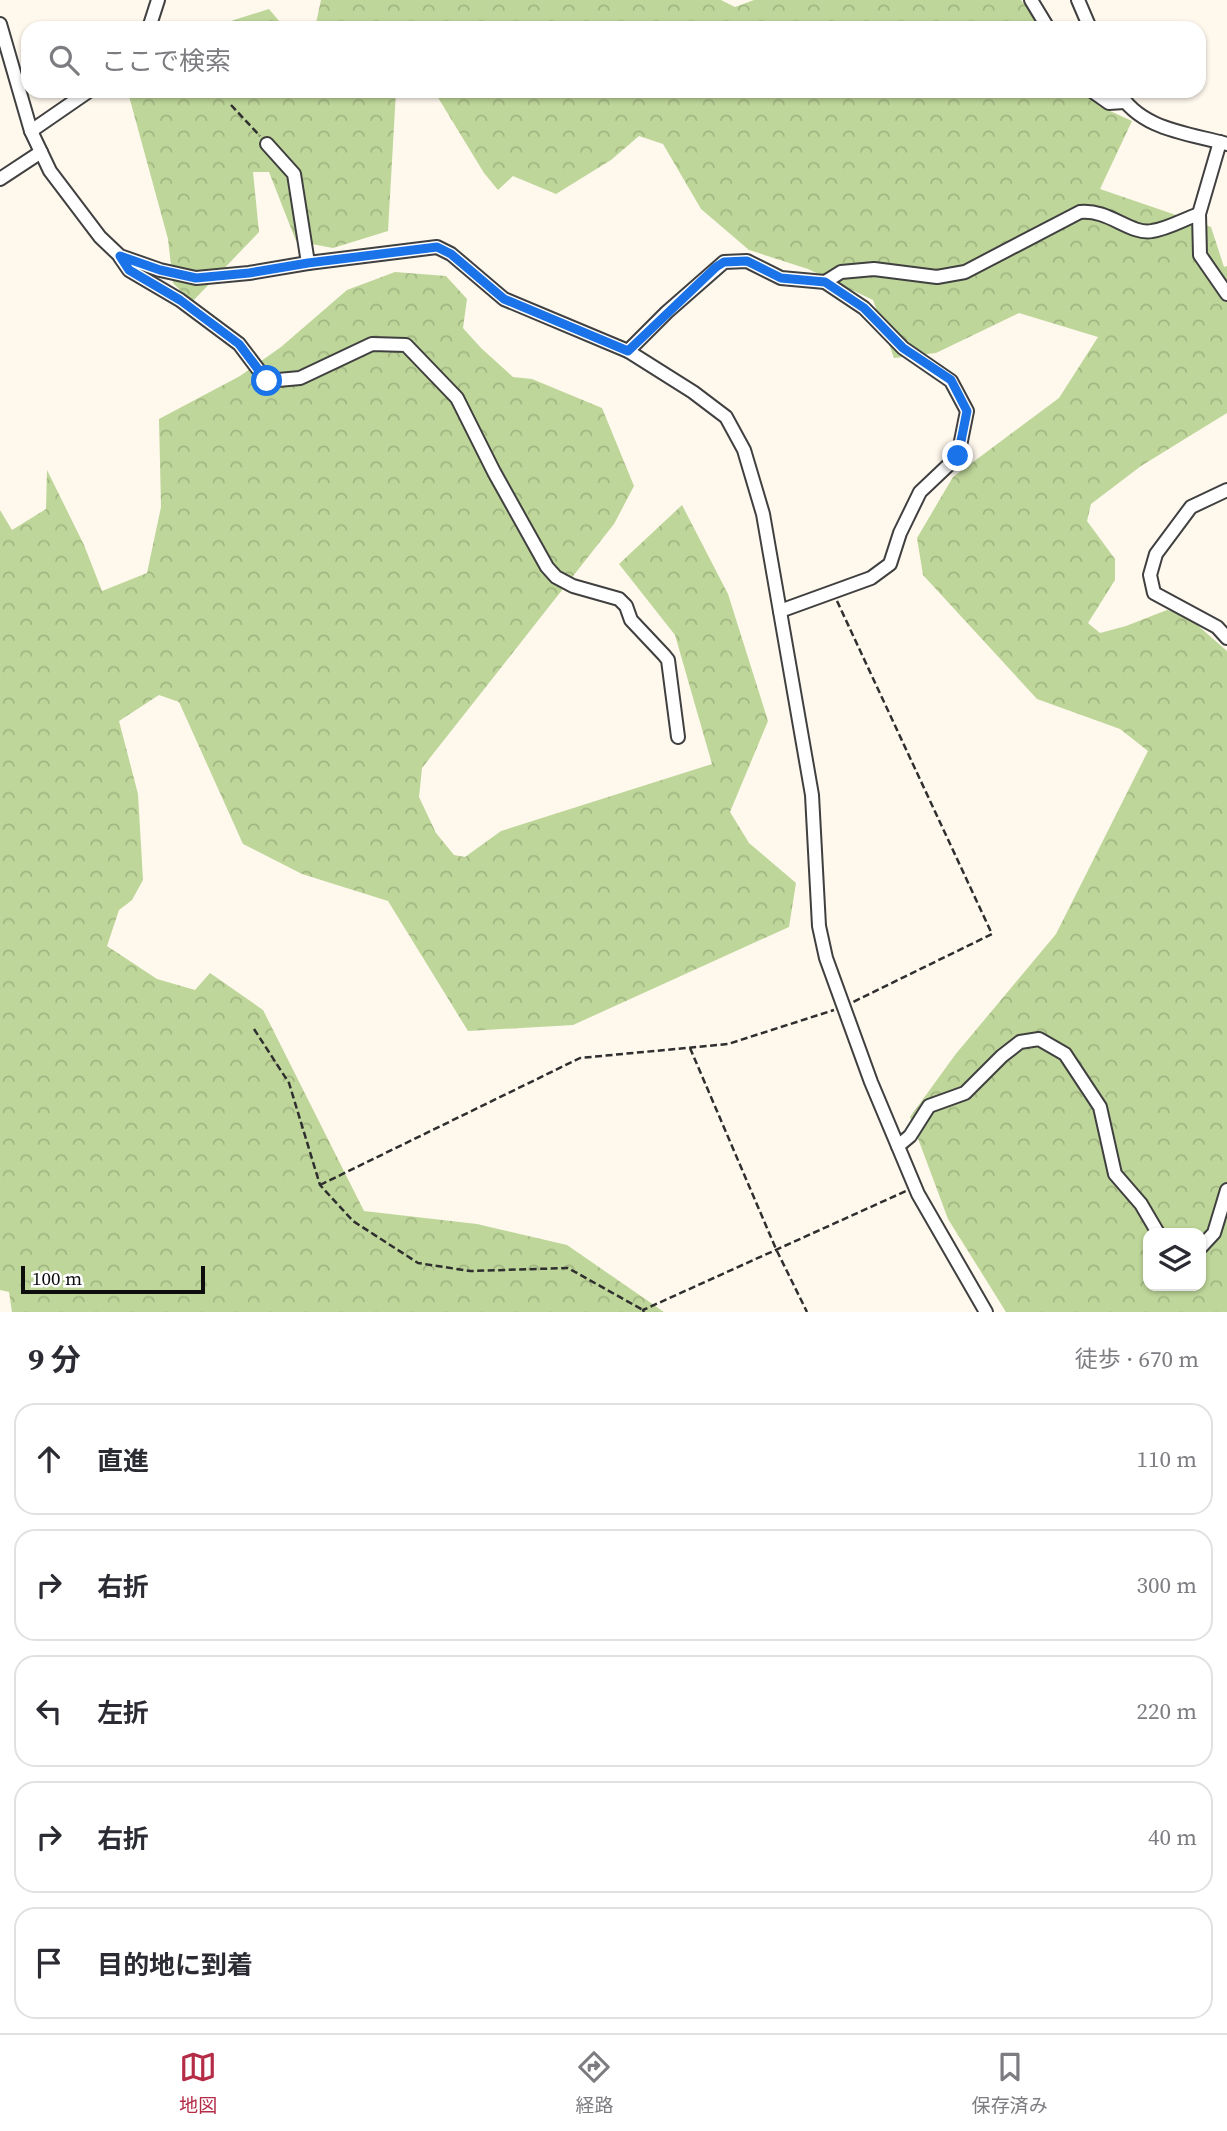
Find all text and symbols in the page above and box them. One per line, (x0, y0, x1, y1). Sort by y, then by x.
search box (21, 21, 1206, 98)
icon: search (45, 41, 83, 79)
text: ここで検索 (101, 43, 231, 79)
route start (251, 365, 282, 396)
route end (942, 440, 973, 471)
map controls (1143, 1228, 1206, 1291)
button: layers (1143, 1228, 1206, 1291)
scale bar (21, 1263, 205, 1295)
text: 100 m (32, 1265, 82, 1291)
text: 9 分 (28, 1339, 81, 1380)
text: 徒歩 · 670 m (1075, 1343, 1199, 1375)
icon: ahead (30, 1440, 68, 1478)
text: 直進 (97, 1443, 149, 1479)
text: 110 m (1136, 1443, 1197, 1475)
icon: right (30, 1566, 68, 1604)
text: 右折 (97, 1569, 149, 1605)
text: 300 m (1136, 1569, 1197, 1601)
icon: left (30, 1692, 68, 1730)
text: 左折 (97, 1695, 149, 1731)
text: 220 m (1136, 1695, 1197, 1727)
icon: right (30, 1818, 68, 1856)
text: 右折 (97, 1821, 149, 1857)
text: 40 m (1148, 1821, 1197, 1853)
icon: arrive (30, 1944, 68, 1982)
text: 目的地に到着 (97, 1947, 253, 1983)
tab: 地図 (179, 2048, 217, 2118)
tab: 経路 (575, 2048, 614, 2118)
tab: 保存済み (972, 2048, 1048, 2118)

